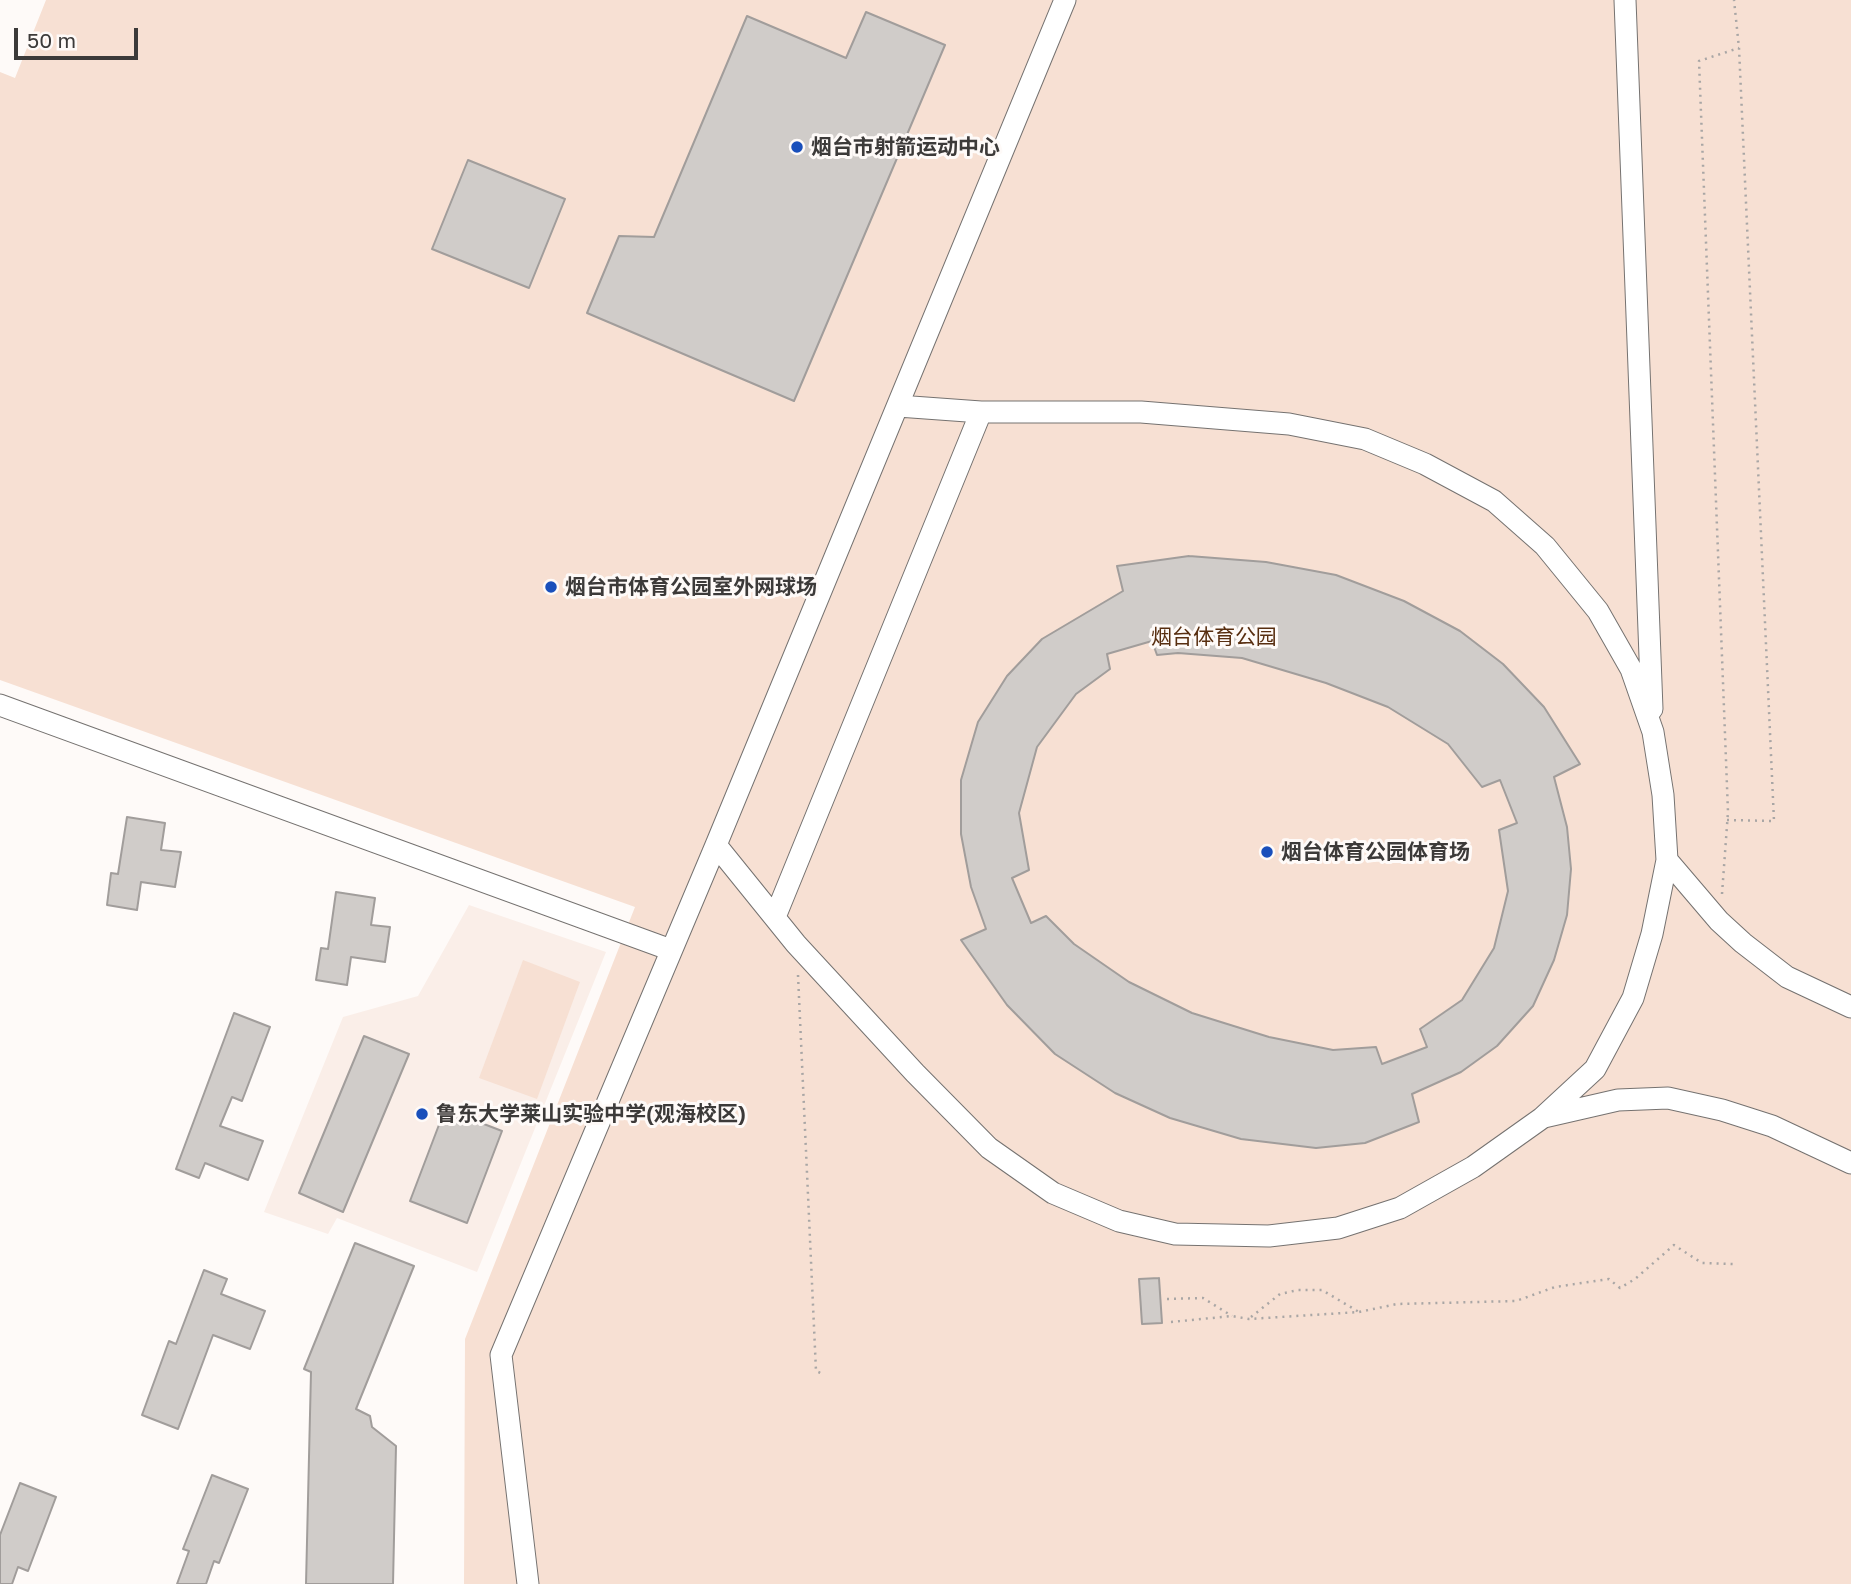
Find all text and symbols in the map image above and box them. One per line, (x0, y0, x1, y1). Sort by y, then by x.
scale bar (18, 14, 142, 58)
text: 50 m (27, 27, 76, 53)
place label: 烟台市射箭运动中心 (811, 134, 1000, 160)
marker: 烟台市射箭运动中心 (789, 139, 805, 155)
place label: 烟台市体育公园室外网球场 (565, 574, 817, 600)
marker: 烟台市体育公园室外网球场 (543, 579, 559, 595)
park label: 烟台体育公园 (1151, 624, 1277, 650)
place label: 烟台体育公园体育场 (1281, 839, 1470, 865)
marker: 烟台体育公园体育场 (1259, 844, 1275, 860)
place label: 鲁东大学莱山实验中学(观海校区) (436, 1101, 746, 1127)
marker: 鲁东大学莱山实验中学(观海校区) (414, 1106, 430, 1122)

